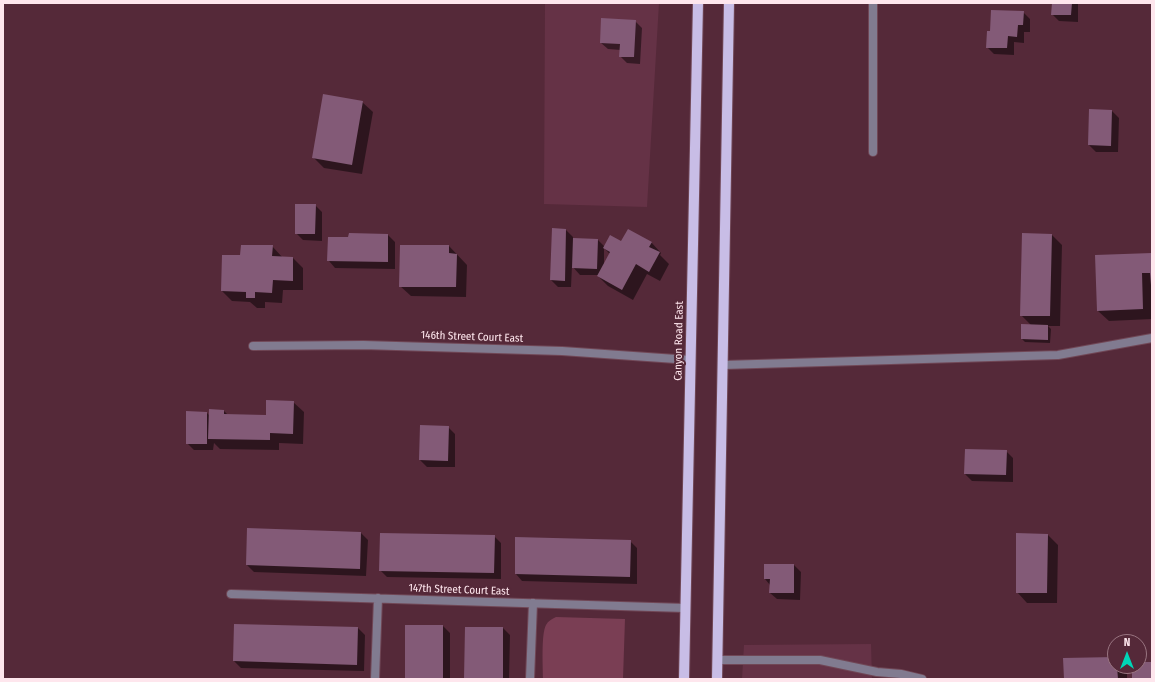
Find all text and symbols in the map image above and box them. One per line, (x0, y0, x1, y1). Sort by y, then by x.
street label: Canyon Road East (672, 301, 686, 381)
street label: 146th Street Court East (421, 329, 523, 345)
street label: 147th Street Court East (408, 582, 510, 598)
north arrow (1107, 634, 1147, 674)
text: N (1124, 636, 1130, 649)

